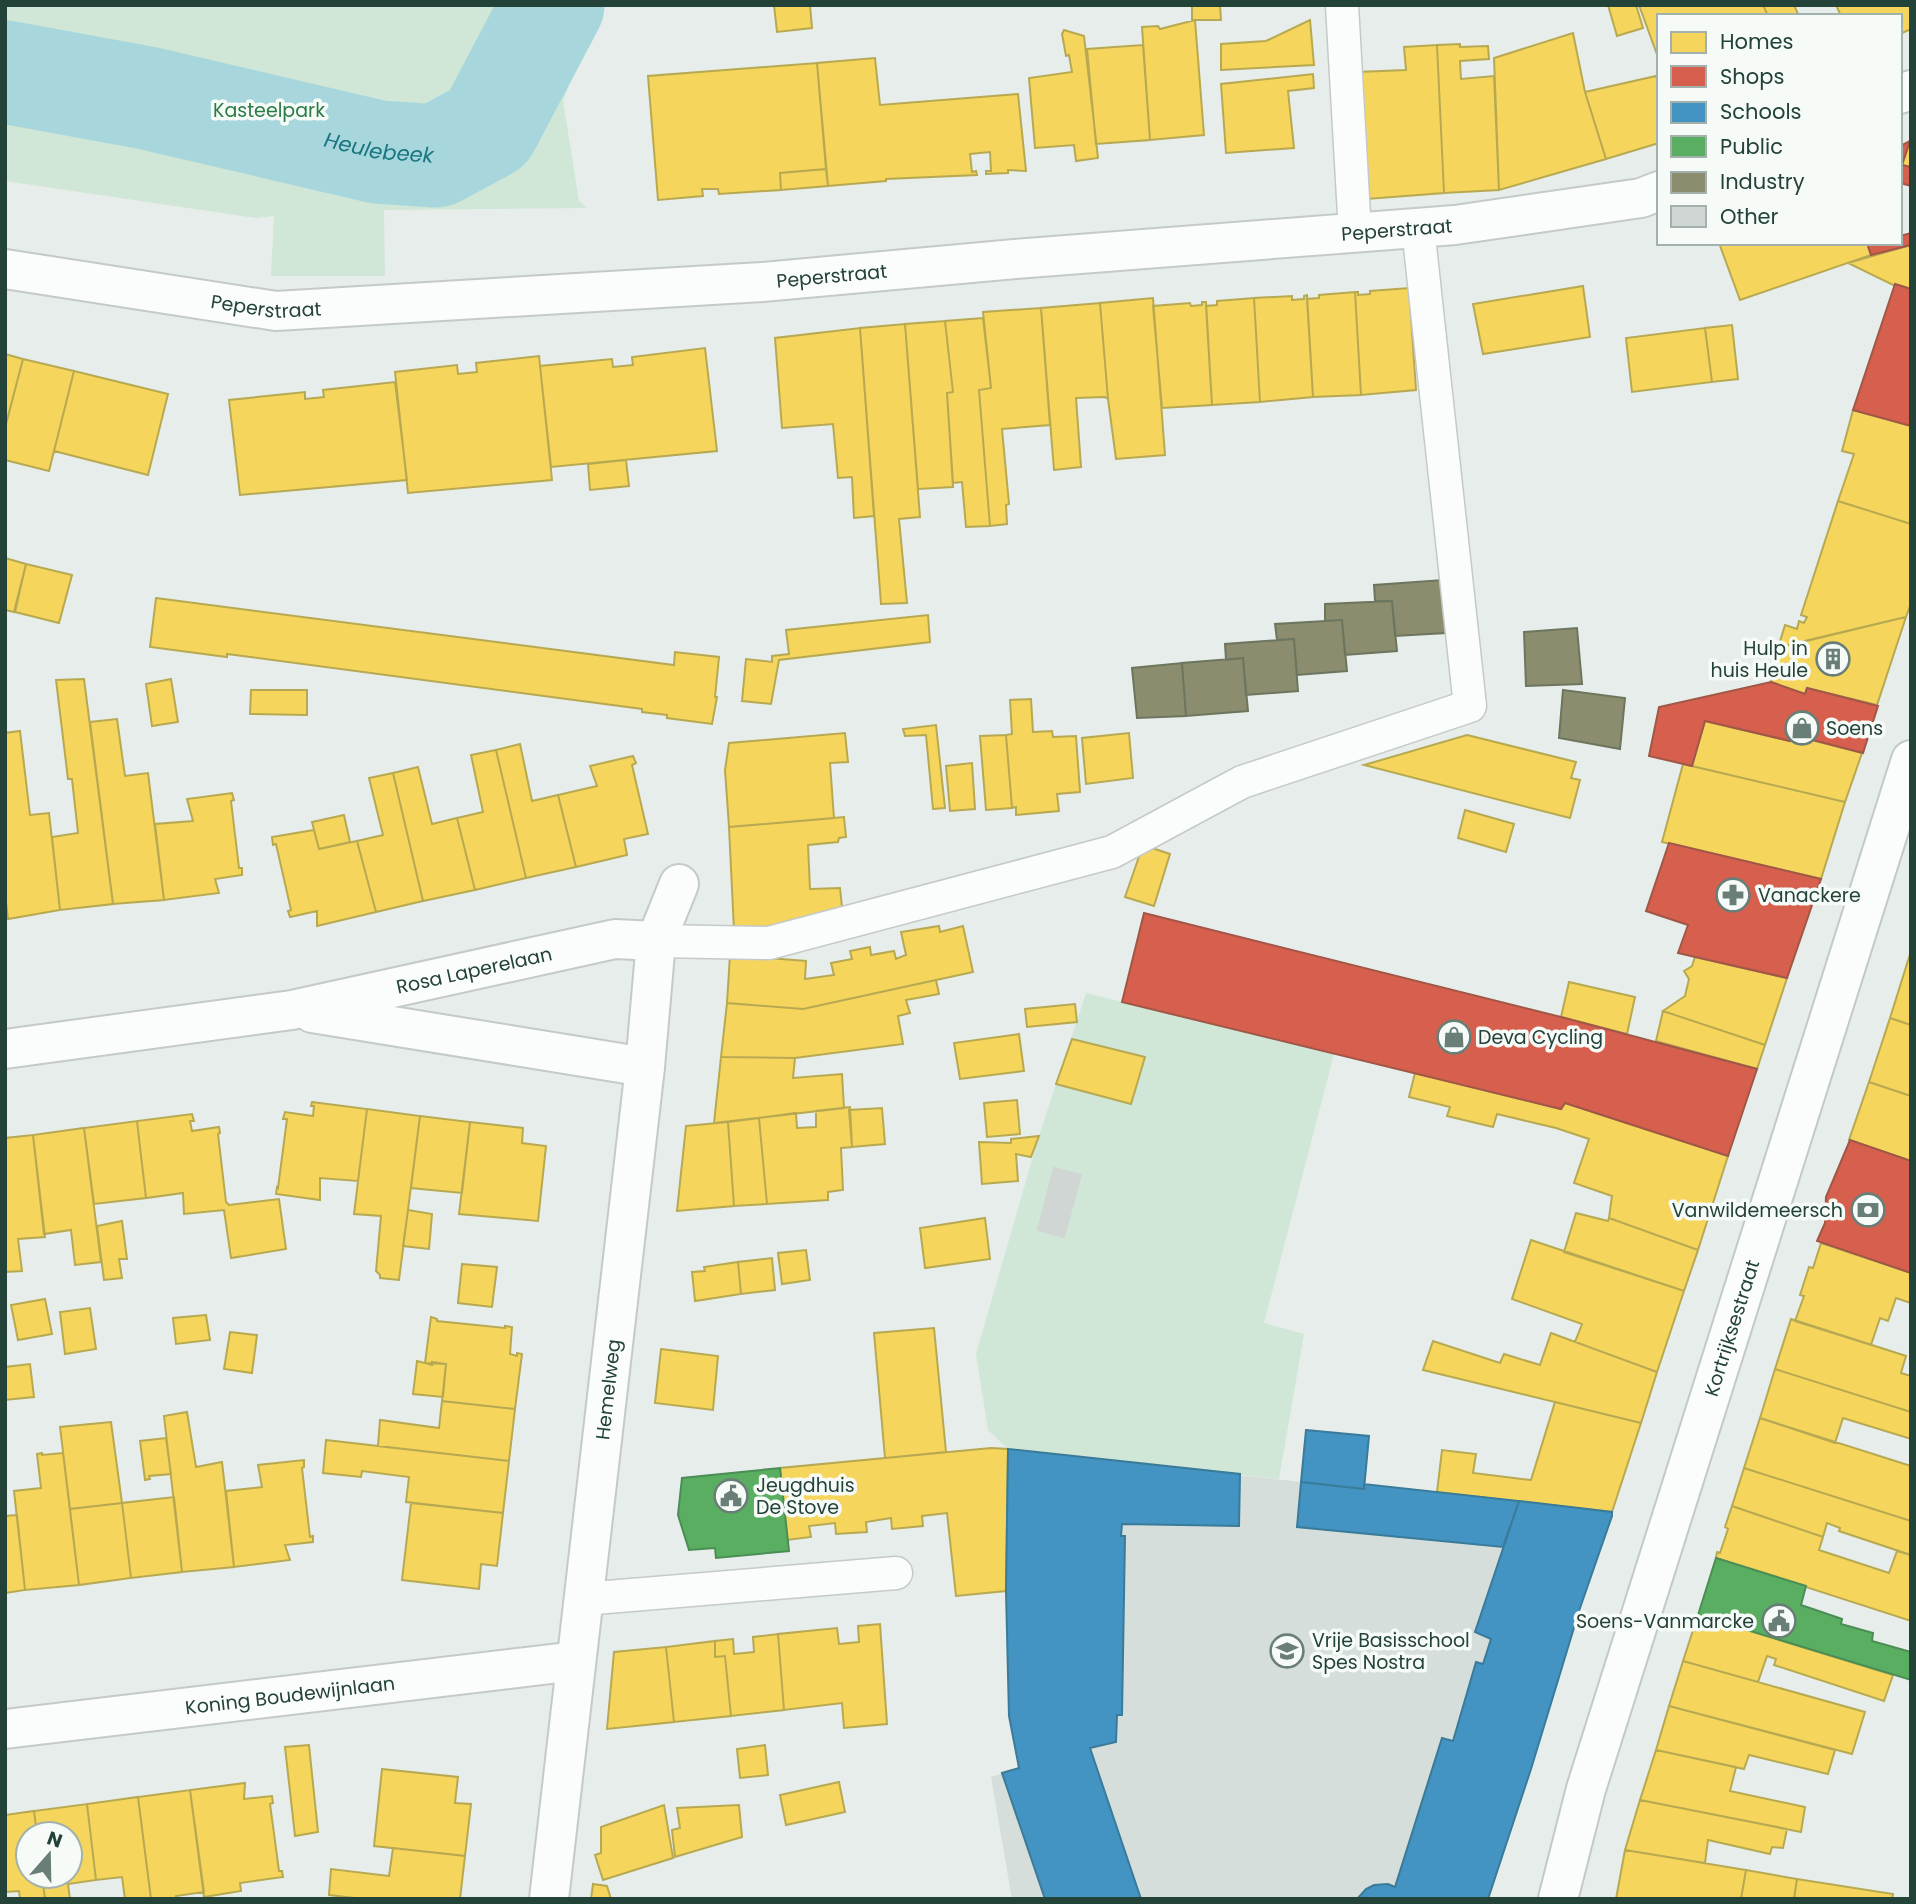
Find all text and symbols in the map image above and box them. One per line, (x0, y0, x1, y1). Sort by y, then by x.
legend (1657, 14, 1902, 245)
text: Homes (1720, 27, 1794, 56)
text: Shops (1720, 62, 1784, 91)
park label: Kasteelpark (213, 97, 325, 124)
text: Schools (1720, 97, 1802, 126)
water label: Heulebeek (322, 125, 436, 170)
text: Public (1720, 132, 1783, 161)
text: Industry (1720, 167, 1805, 196)
text: Other (1720, 202, 1779, 231)
street label: Peperstraat (1340, 212, 1453, 248)
street label: Peperstraat (775, 258, 888, 295)
street label: Peperstraat (209, 288, 322, 325)
place label: Hulp in huis Heule (1710, 635, 1808, 684)
building icon: Hulp in huis Heule (1814, 640, 1852, 678)
shop icon: Soens (1783, 709, 1821, 747)
place label: Soens (1826, 715, 1883, 742)
pharmacy icon: Vanackere (1714, 876, 1752, 914)
place label: Vanackere (1758, 882, 1861, 909)
street label: Rosa Laperelaan (394, 940, 555, 1001)
shop icon: Deva Cycling (1435, 1018, 1473, 1056)
place label: Deva Cycling (1478, 1024, 1603, 1051)
bank icon: Vanwildemeersch (1849, 1191, 1887, 1229)
place label: Vanwildemeersch (1672, 1197, 1843, 1224)
street label: Kortrijksestraat (1698, 1256, 1766, 1400)
street label: Hemelweg (589, 1338, 628, 1441)
place label: Jeugdhuis De Stove (756, 1472, 855, 1521)
public building icon: Jeugdhuis De Stove (712, 1477, 750, 1515)
public building icon: Soens-Vanmarcke (1760, 1602, 1798, 1640)
place label: Soens-Vanmarcke (1576, 1608, 1754, 1635)
place label: Vrije Basisschool Spes Nostra (1312, 1627, 1470, 1676)
school or university icon: Vrije Basisschool Spes Nostra (1268, 1632, 1306, 1670)
street label: Koning Boudewijnlaan (184, 1670, 396, 1721)
north arrow (14, 1820, 84, 1890)
text: N (43, 1824, 66, 1855)

